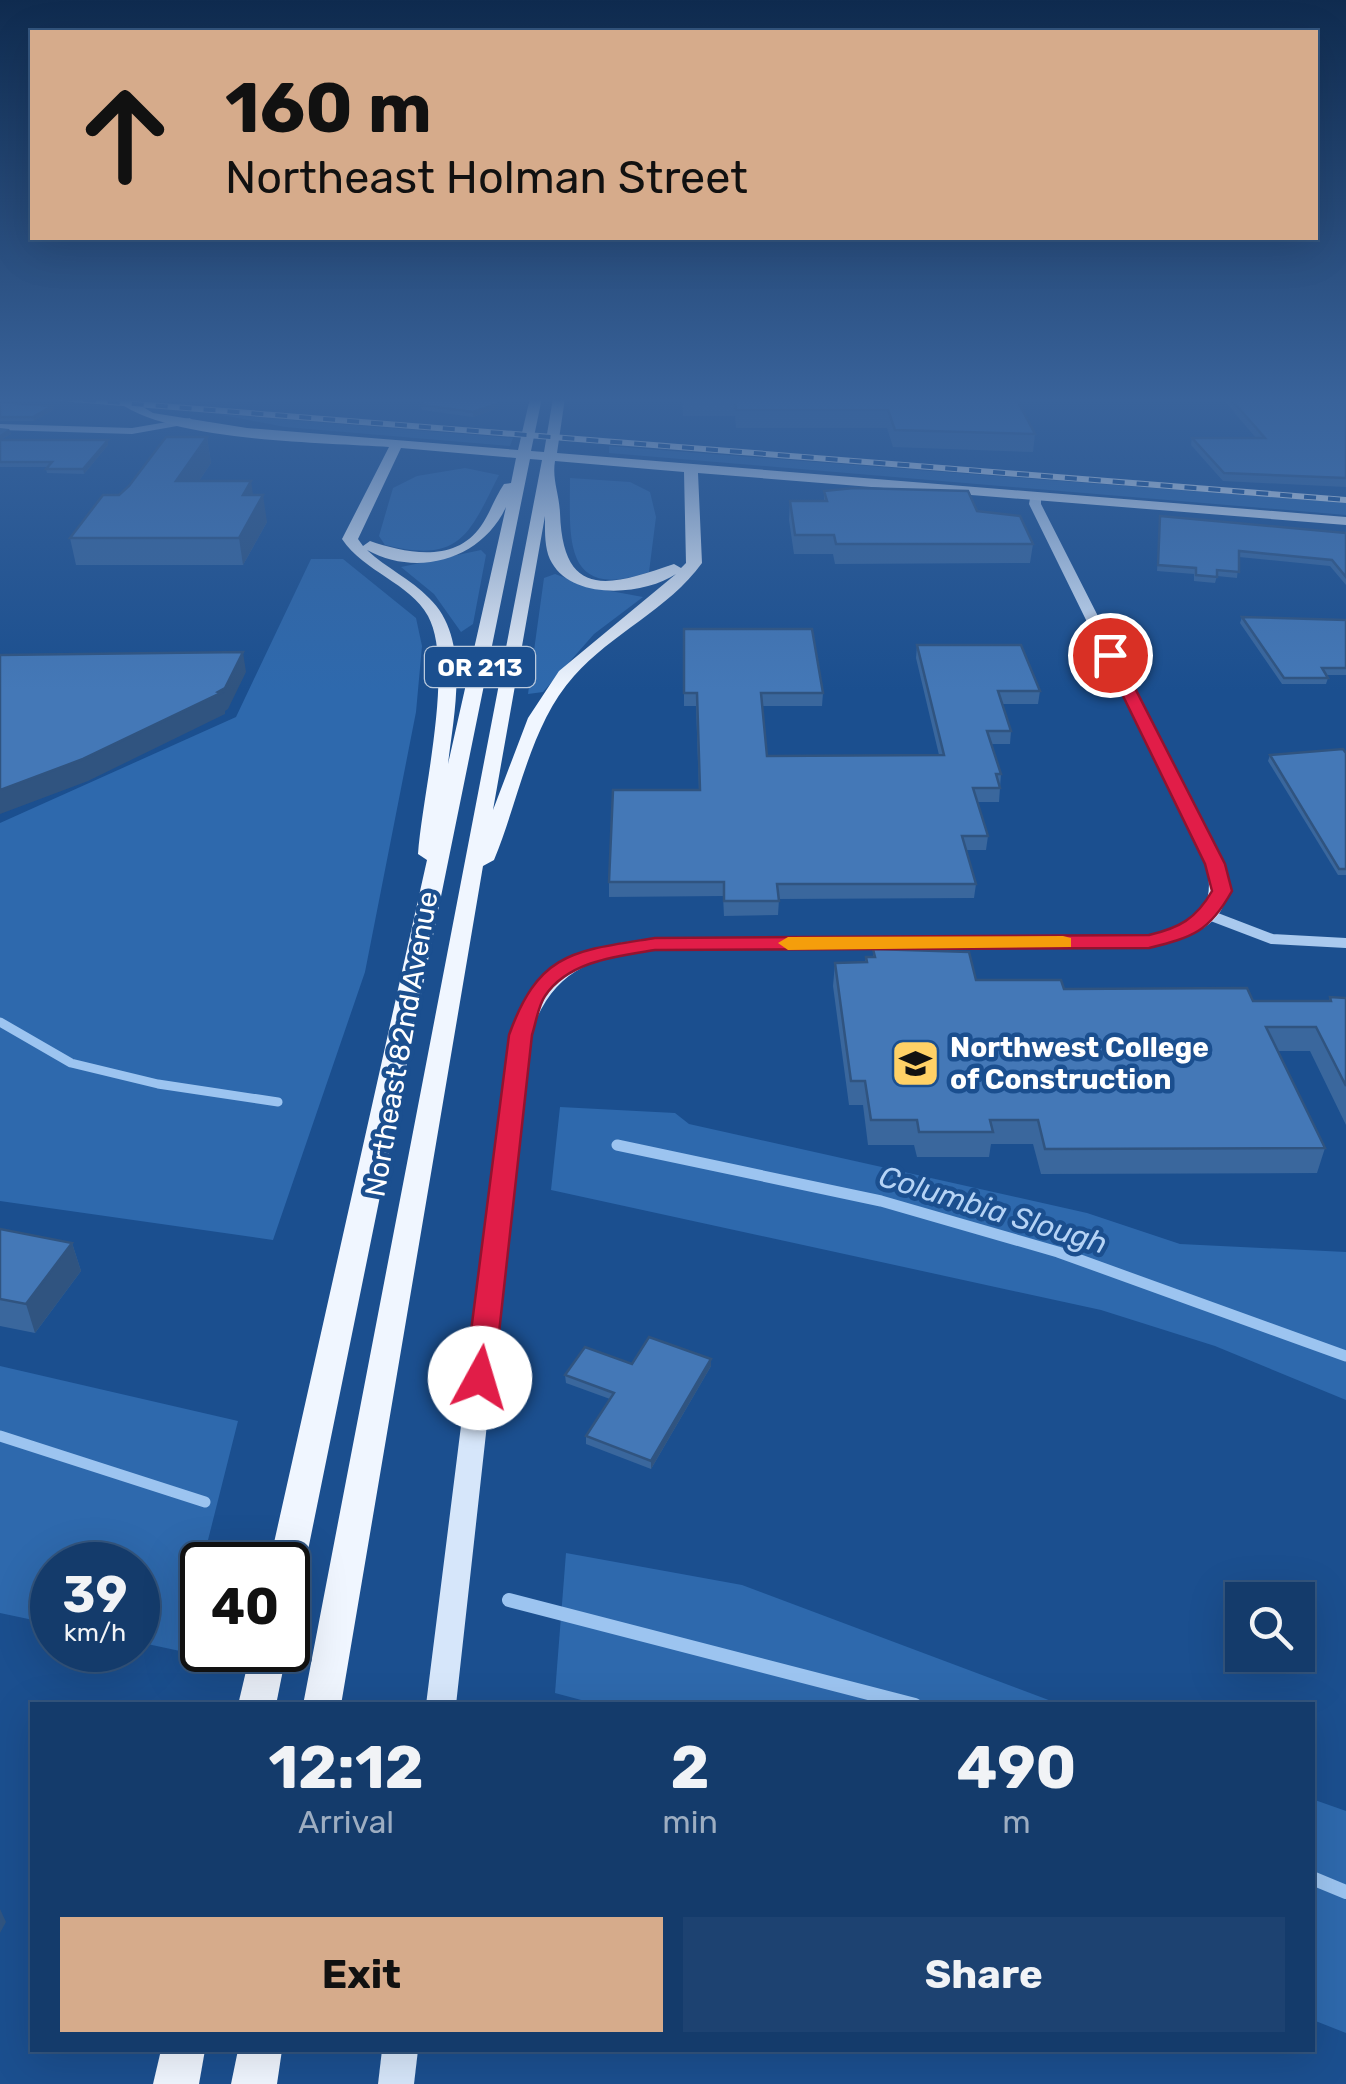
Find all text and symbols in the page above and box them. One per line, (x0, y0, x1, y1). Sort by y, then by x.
text: 160 m (225, 67, 432, 150)
icon: ahead (60, 70, 190, 200)
text: Northeast Holman Street (225, 151, 748, 204)
pin (1068, 613, 1153, 698)
icon: arrive (1083, 628, 1138, 683)
road number: OR 213 (425, 647, 535, 687)
street label: Northeast 82nd Avenue (358, 889, 445, 1199)
place label: Northwest College of Construction (950, 1031, 1209, 1096)
school or university icon: Northwest College of Construction (889, 1037, 941, 1089)
water label: Columbia Slough (875, 1158, 1111, 1262)
position arrow (428, 1326, 532, 1430)
speed limit sign: 40 (180, 1542, 310, 1672)
text: 39 (63, 1565, 128, 1625)
map controls (1225, 1582, 1315, 1672)
button: search (1225, 1582, 1315, 1672)
text: km/h (64, 1618, 126, 1647)
text: 12:12 (269, 1732, 424, 1803)
text: 2 (671, 1732, 710, 1803)
text: 490 (956, 1732, 1076, 1803)
text: Arrival (298, 1803, 394, 1841)
text: min (662, 1803, 718, 1841)
text: m (1002, 1803, 1031, 1841)
button: Exit (60, 1917, 663, 2032)
button: Share (683, 1917, 1285, 2032)

